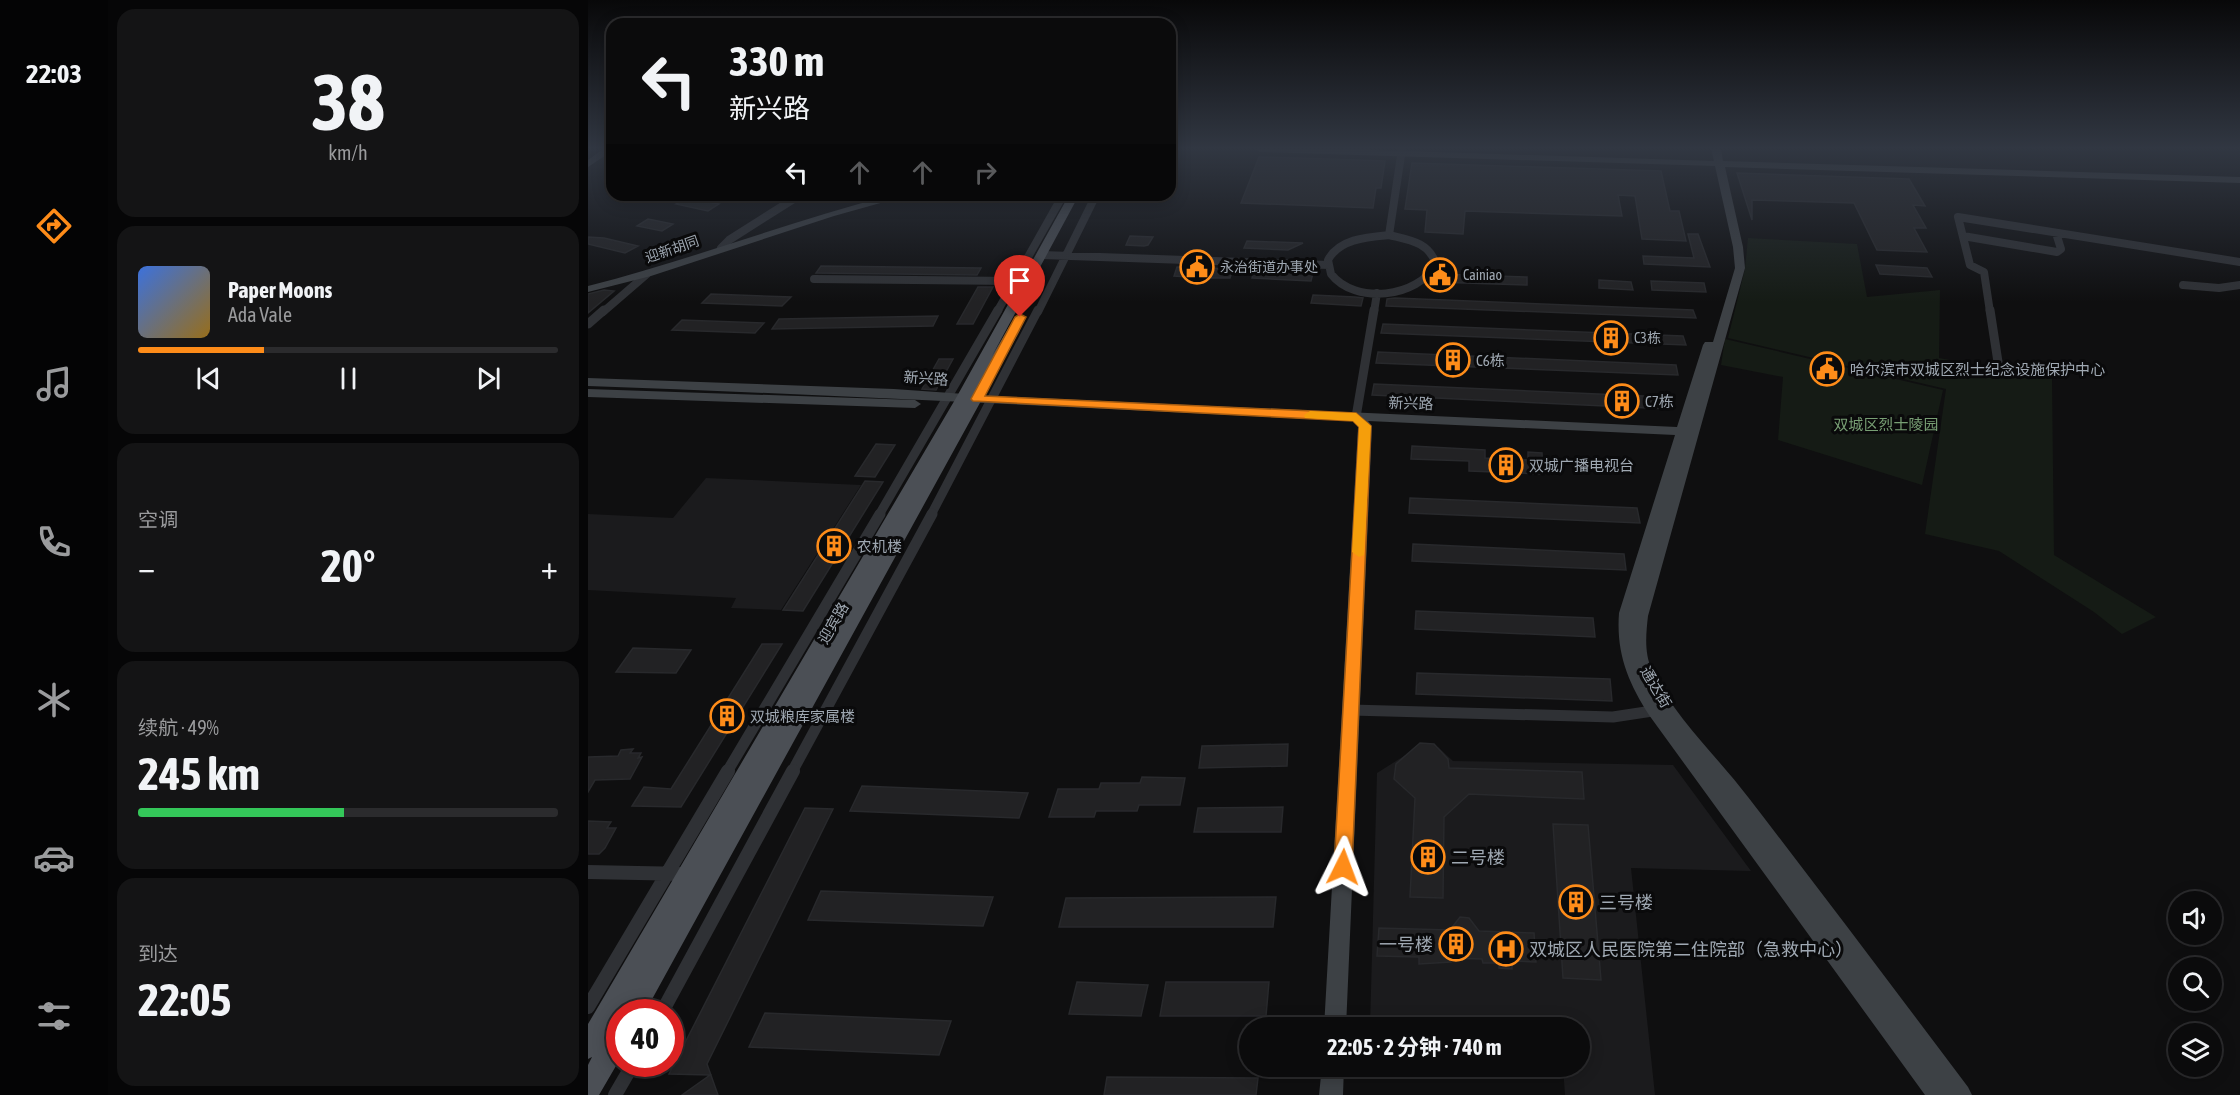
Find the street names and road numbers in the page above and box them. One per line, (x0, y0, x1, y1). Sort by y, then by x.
street label: 迎新胡同 (643, 232, 701, 266)
street label: 新兴路 (903, 368, 949, 388)
street label: 新兴路 (1388, 394, 1434, 412)
street label: 迎宾路 (814, 599, 852, 647)
street label: 通达街 (1637, 663, 1675, 711)

